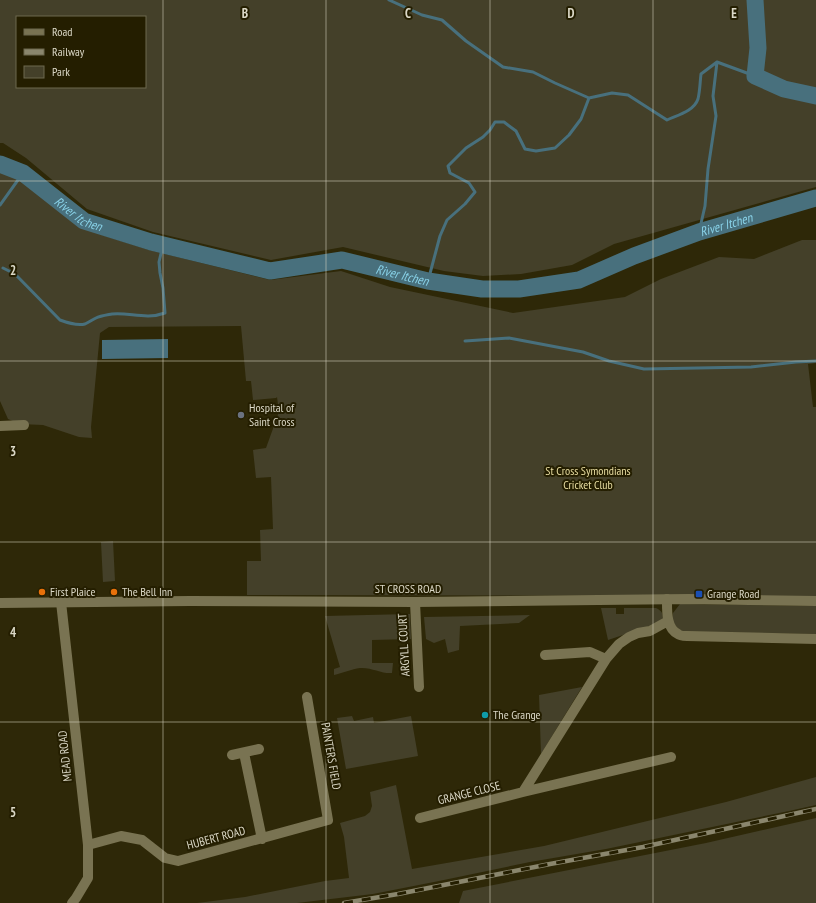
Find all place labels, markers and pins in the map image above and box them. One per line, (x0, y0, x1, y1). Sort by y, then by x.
place label: Hospital of Saint Cross (249, 400, 295, 429)
marker: Hospital of Saint Cross (236, 410, 246, 420)
place label: First Plaice (50, 584, 95, 599)
place label: The Bell Inn (122, 584, 172, 599)
place label: Grange Road (707, 586, 759, 601)
marker: First Plaice (37, 587, 47, 597)
marker: The Bell Inn (109, 587, 119, 597)
marker: Grange Road (694, 589, 704, 599)
place label: The Grange (493, 707, 541, 722)
marker: The Grange (480, 710, 490, 720)

